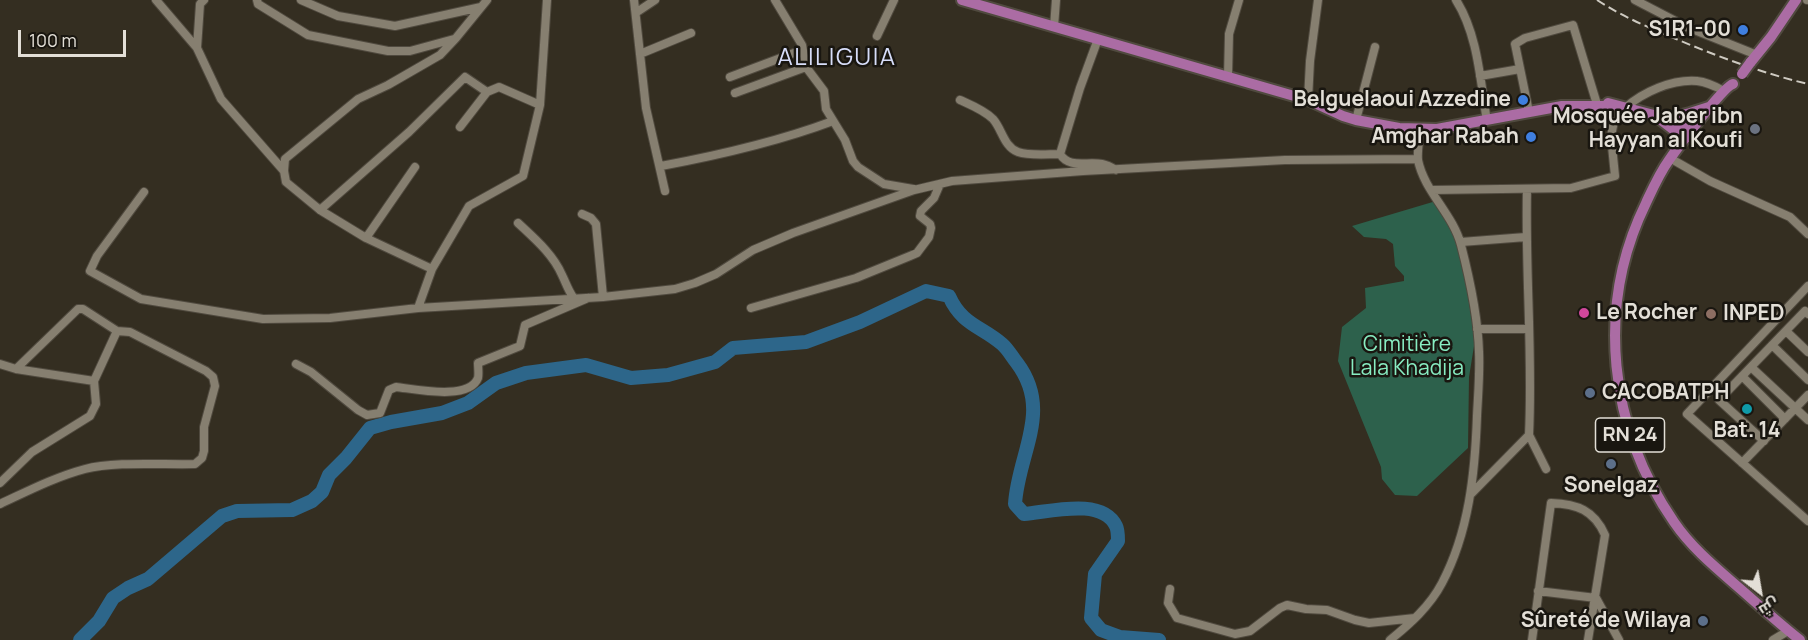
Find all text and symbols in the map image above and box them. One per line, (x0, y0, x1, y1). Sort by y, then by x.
place label: S1R1-00 (1648, 17, 1731, 43)
scale bar (21, 18, 129, 56)
marker: S1R1-00 (1736, 23, 1750, 37)
text: 100 m (29, 28, 77, 52)
district label: ALILIGUIA (778, 44, 896, 72)
place label: Belguelaoui Azzedine (1294, 87, 1511, 113)
marker: Belguelaoui Azzedine (1516, 93, 1530, 107)
place label: Mosquée Jaber ibn Hayyan al Koufi (1553, 104, 1743, 154)
marker: Mosquée Jaber ibn Hayyan al Koufi (1748, 122, 1762, 136)
place label: Amghar Rabah (1371, 124, 1519, 150)
marker: Amghar Rabah (1524, 130, 1538, 144)
place label: Le Rocher (1596, 300, 1697, 326)
place label: INPED (1723, 301, 1784, 327)
marker: Le Rocher (1577, 306, 1591, 320)
marker: INPED (1704, 307, 1718, 321)
park label: Cimitière Lala Khadija (1350, 332, 1464, 382)
place label: CACOBATPH (1602, 380, 1729, 406)
marker: CACOBATPH (1583, 386, 1597, 400)
marker: Bat. 14 (1740, 402, 1754, 416)
road number: RN 24 (1596, 418, 1664, 452)
place label: Bat. 14 (1714, 418, 1780, 444)
marker: Sonelgaz (1604, 457, 1618, 471)
place label: Sonelgaz (1564, 473, 1658, 499)
north arrow (1730, 562, 1790, 622)
text: ش (1755, 593, 1784, 622)
place label: Sûreté de Wilaya (1521, 608, 1691, 634)
marker: Sûreté de Wilaya (1696, 614, 1710, 628)

